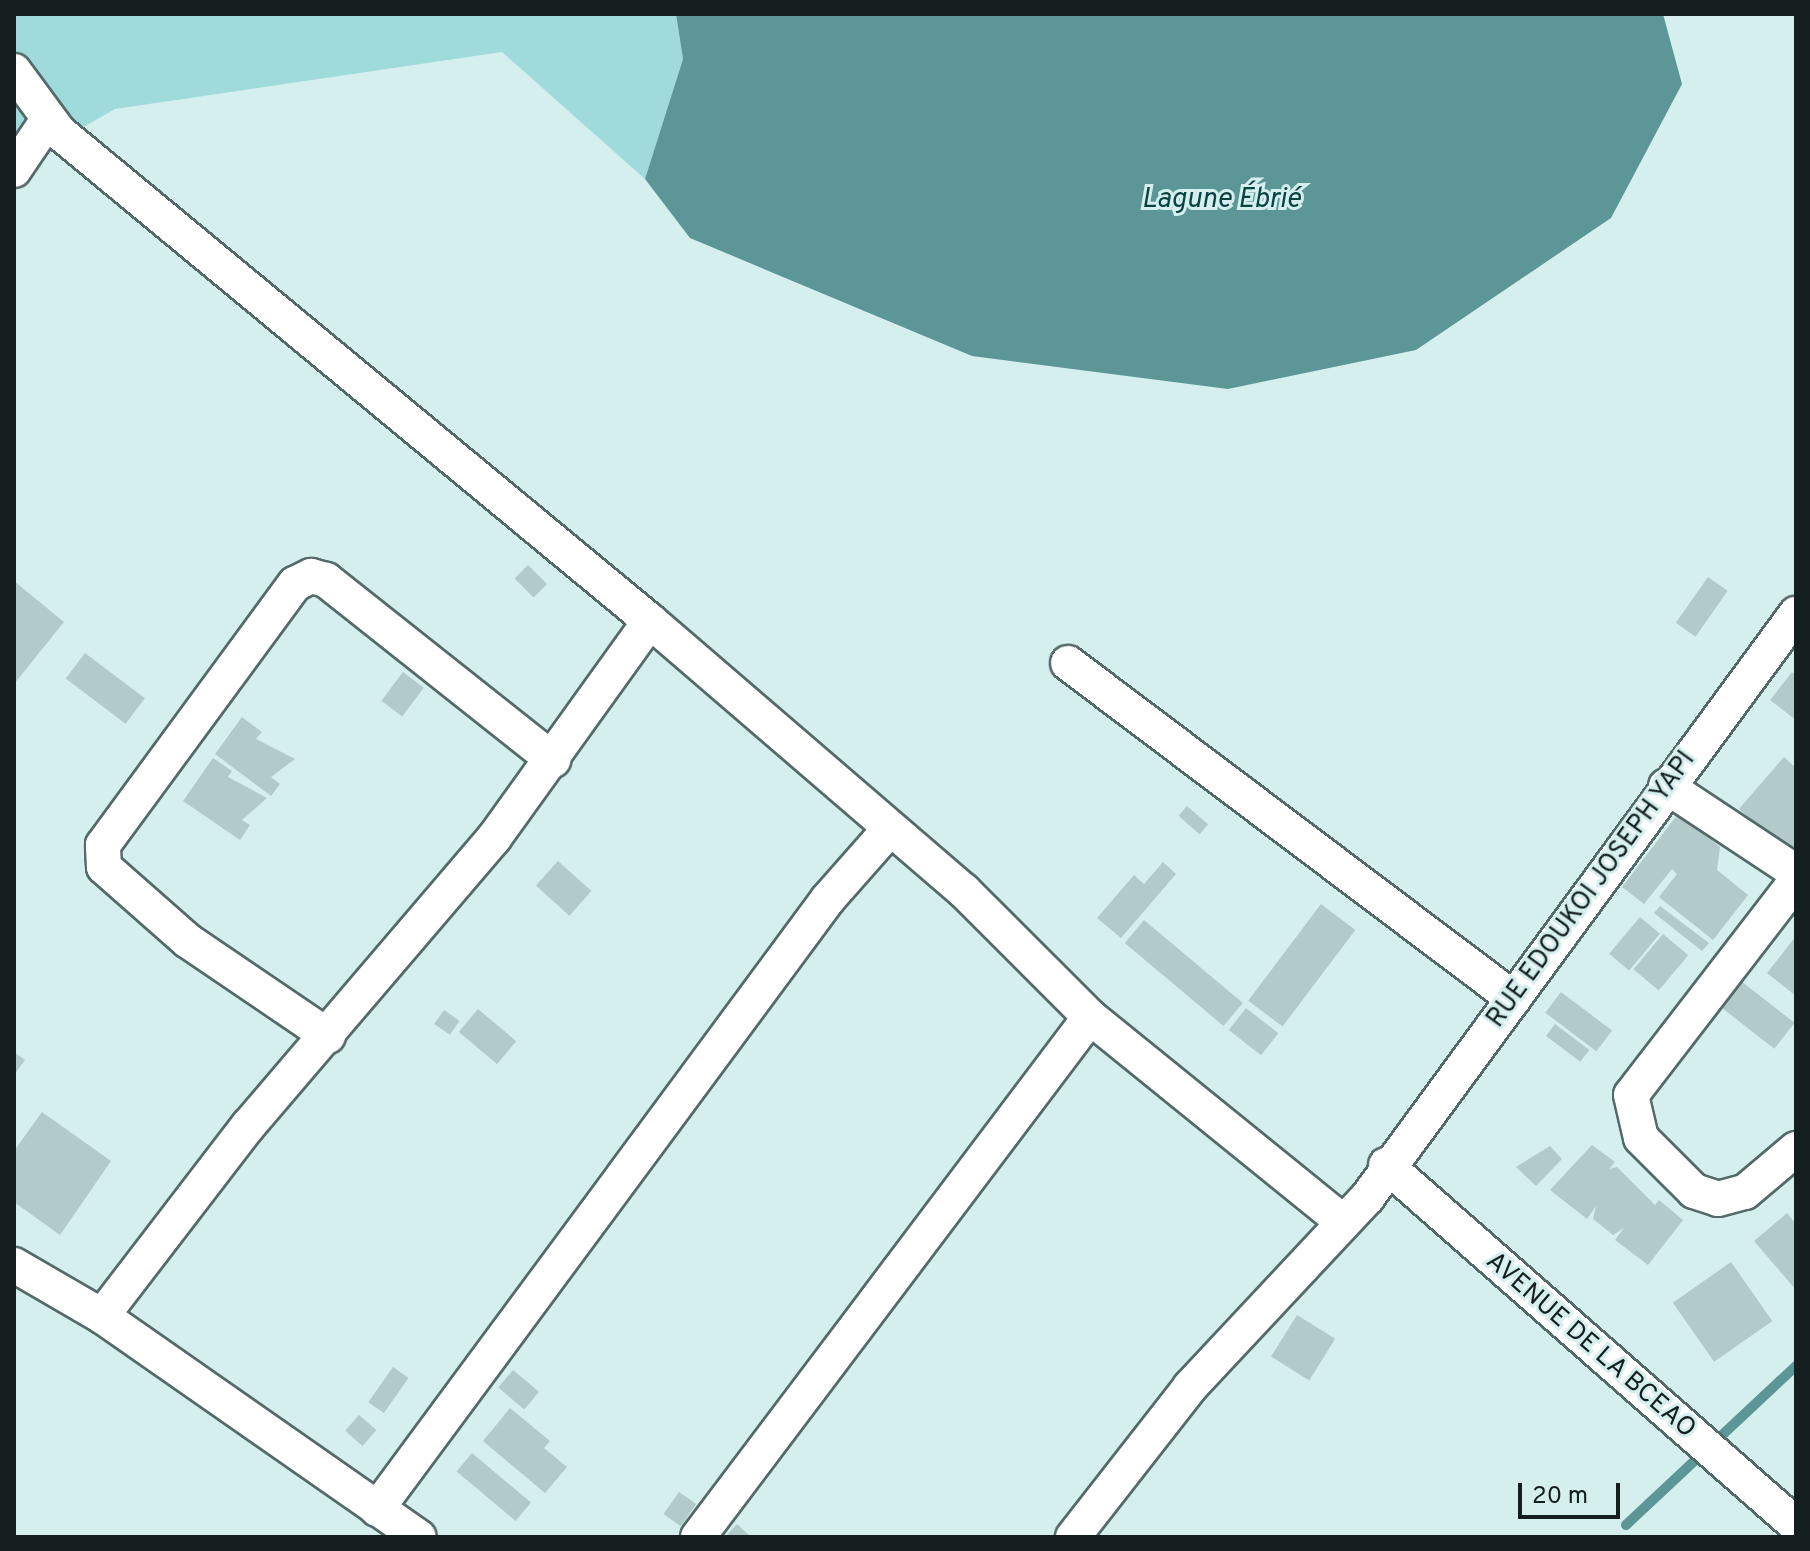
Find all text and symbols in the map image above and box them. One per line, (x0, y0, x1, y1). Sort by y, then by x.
water label: Lagune Ébrié (1141, 183, 1301, 217)
street label: RUE EDOUKOI JOSEPH YAPI (1481, 745, 1703, 1035)
street label: AVENUE DE LA BCEAO (1478, 1246, 1702, 1446)
scale bar (1522, 1467, 1624, 1517)
text: 20 m (1532, 1482, 1588, 1512)

